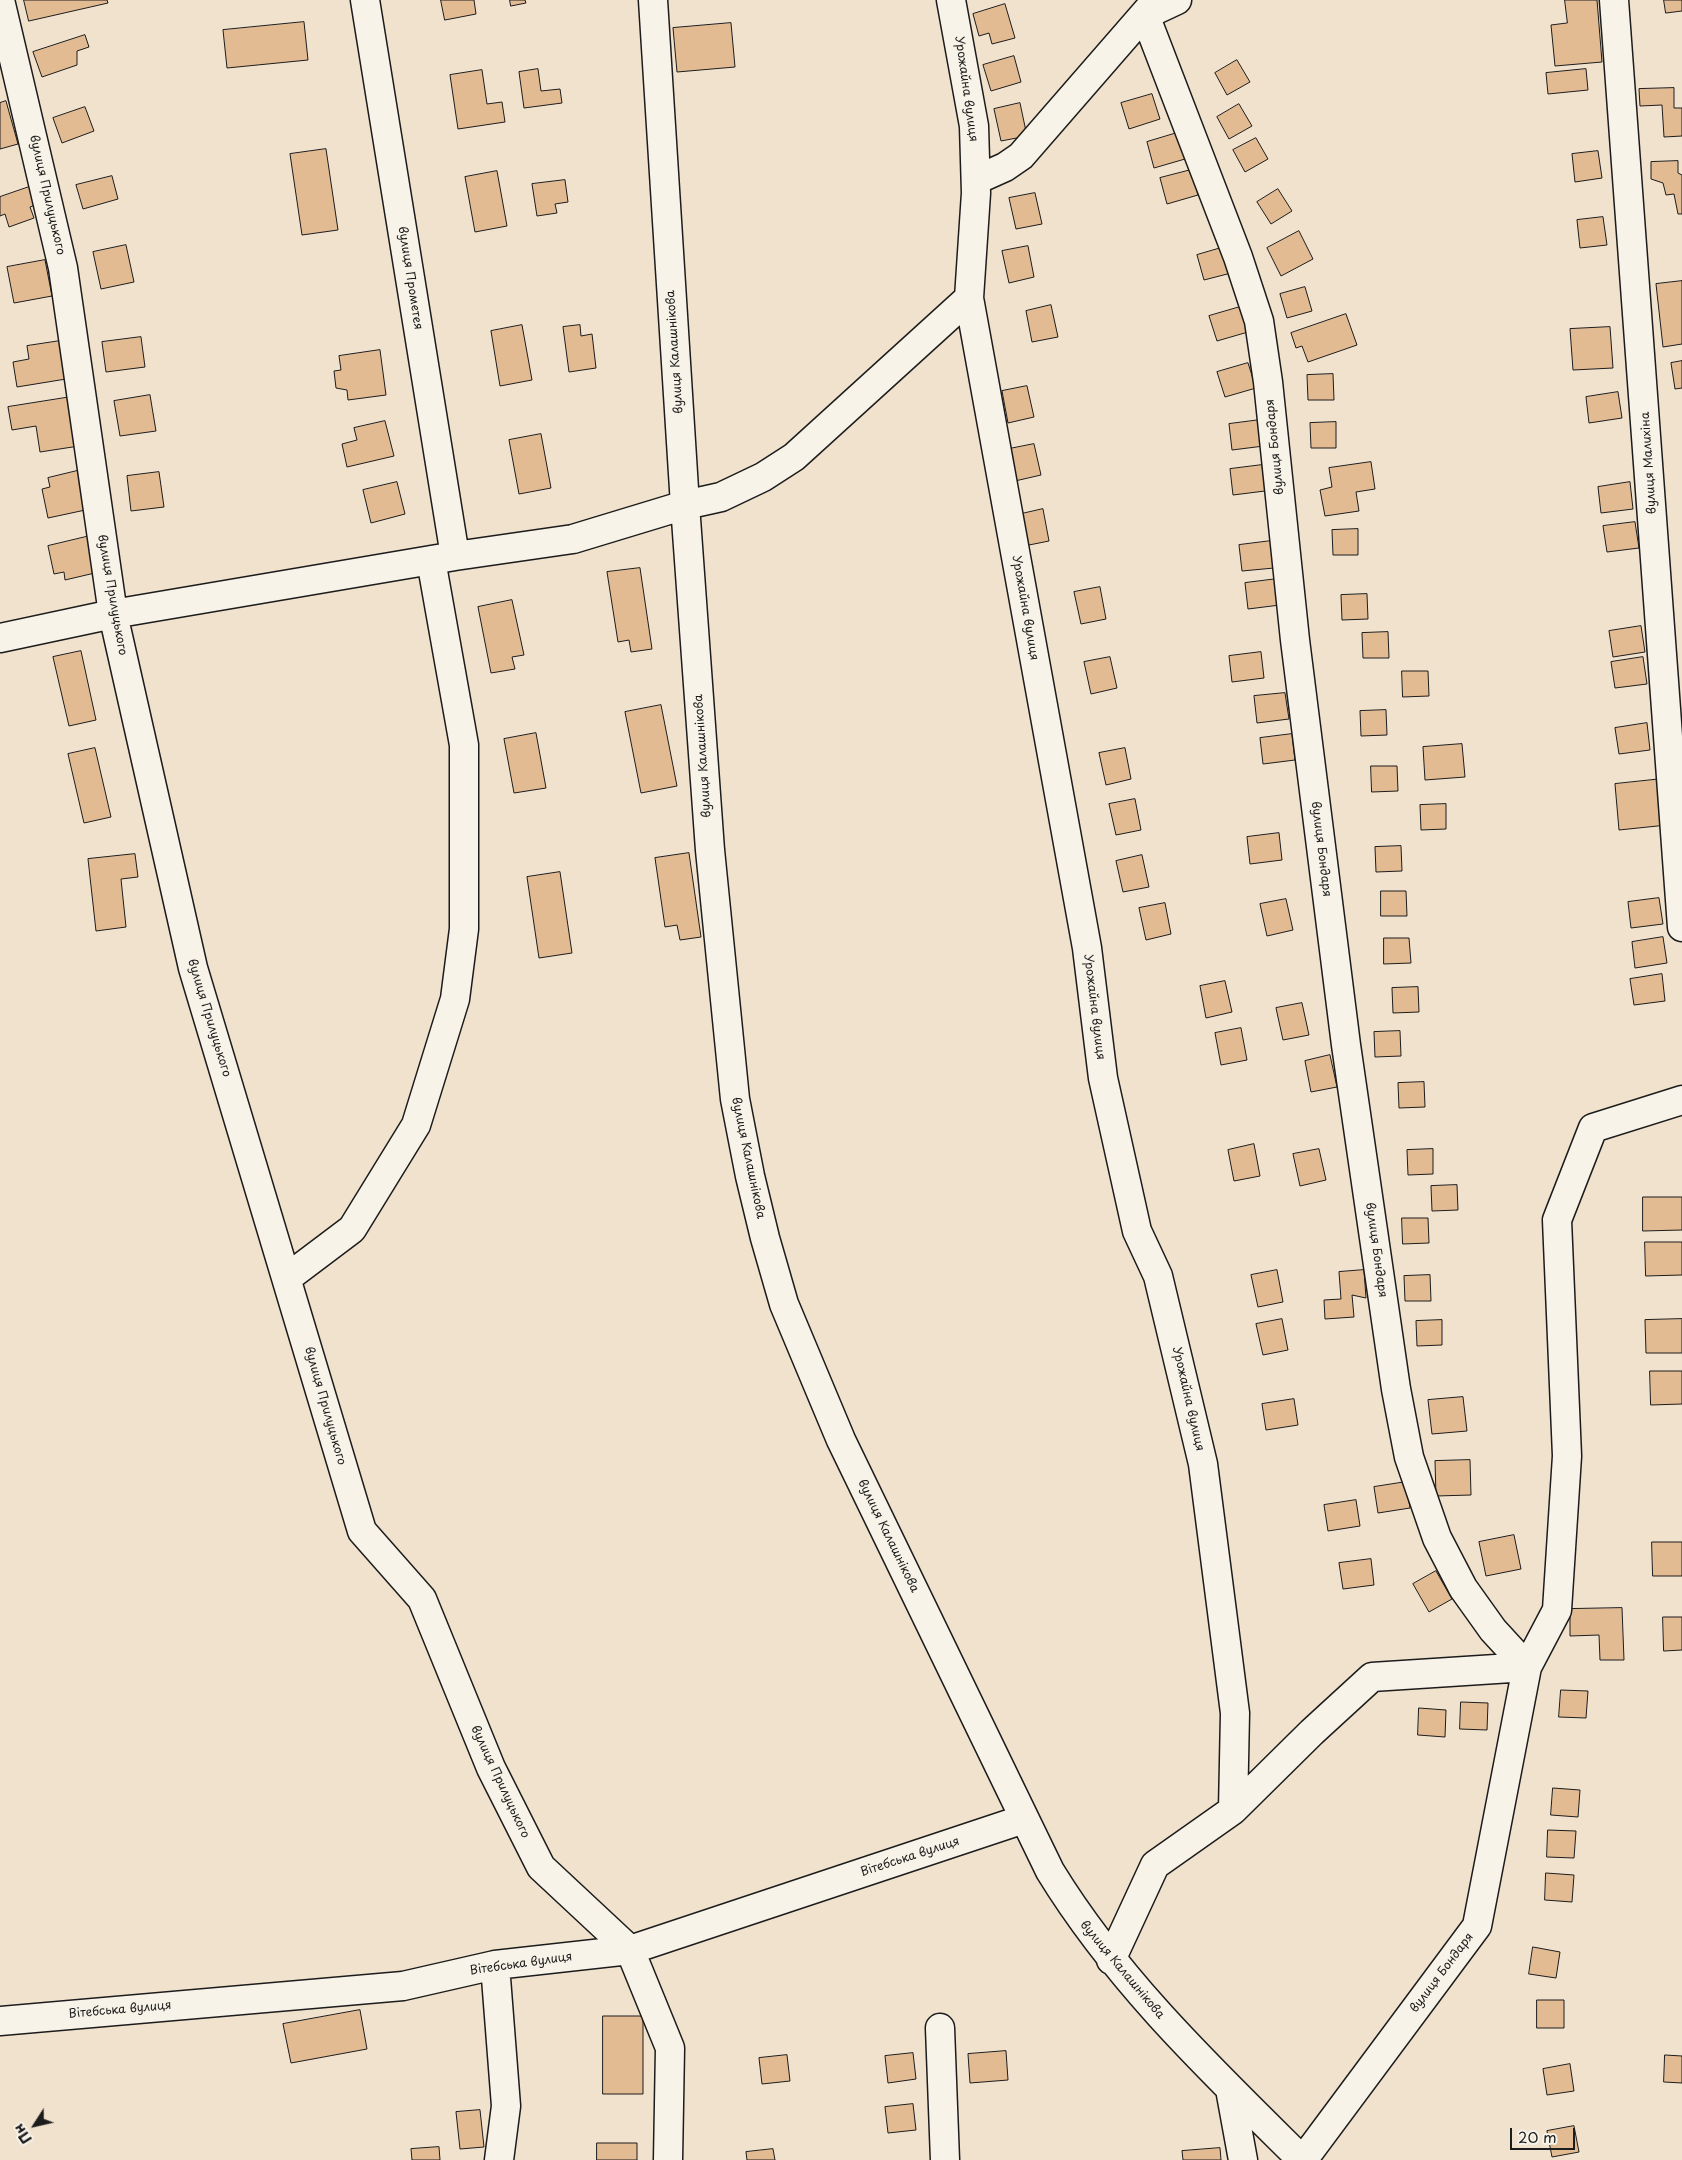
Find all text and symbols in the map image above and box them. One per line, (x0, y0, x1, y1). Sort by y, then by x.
street label: Урожайна вулиця (951, 35, 981, 143)
street label: вулиця Прилуцького (26, 134, 68, 256)
street label: вулиця Прометея (395, 225, 425, 331)
street label: вулиця Калашнікова (663, 290, 687, 414)
street label: вулиця Бондаря (1263, 398, 1287, 496)
street label: вулиця Малихіна (1638, 411, 1660, 515)
street label: вулиця Прилуцького (94, 533, 130, 657)
street label: Урожайна вулиця (1009, 554, 1041, 662)
street label: вулиця Калашнікова (691, 694, 715, 818)
street label: вулиця Бондаря (1308, 800, 1334, 898)
street label: Урожайна вулиця (1080, 953, 1108, 1061)
street label: вулиця Прилуцького (184, 957, 234, 1079)
street label: вулиця Калашнікова (728, 1096, 768, 1220)
street label: вулиця Бондаря (1362, 1201, 1390, 1299)
street label: вулиця Прилуцького (301, 1345, 349, 1467)
street label: Урожайна вулиця (1169, 1346, 1207, 1452)
street label: вулиця Калашнікова (854, 1477, 922, 1595)
street label: вулиця Прилуцького (468, 1723, 532, 1841)
street label: Вітебська вулиця (859, 1834, 961, 1880)
street label: вулиця Калашнікова (1077, 1918, 1167, 2022)
street label: вулиця Бондаря (1407, 1930, 1477, 2016)
street label: Вітебська вулиця (469, 1950, 573, 1978)
street label: Вітебська вулиця (68, 1998, 172, 2022)
north arrow (10, 2100, 60, 2150)
scale bar (1512, 2118, 1577, 2150)
text: Пн (8, 2120, 37, 2148)
text: 20 m (1518, 2125, 1557, 2148)

